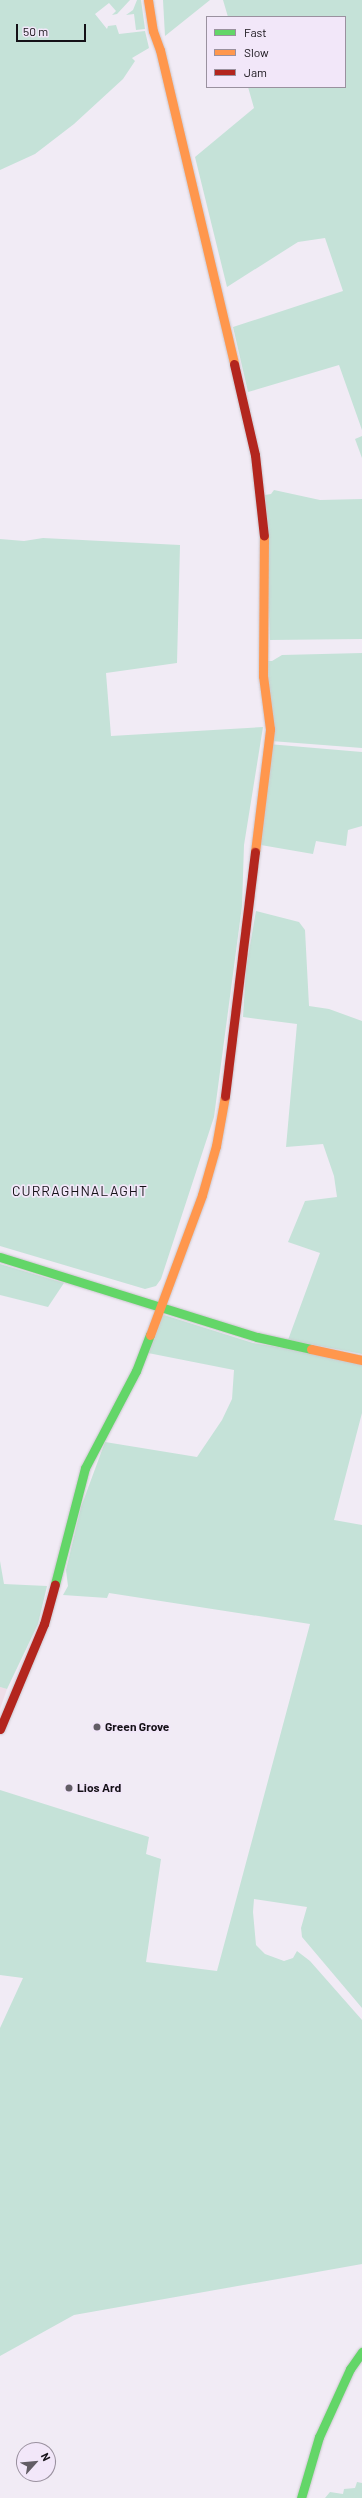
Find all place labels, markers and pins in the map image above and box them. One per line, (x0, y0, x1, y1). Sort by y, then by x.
place label: Green Grove (105, 1720, 169, 1734)
marker: Green Grove (92, 1722, 102, 1732)
place label: Lios Ard (77, 1781, 121, 1795)
marker: Lios Ard (64, 1783, 74, 1793)

